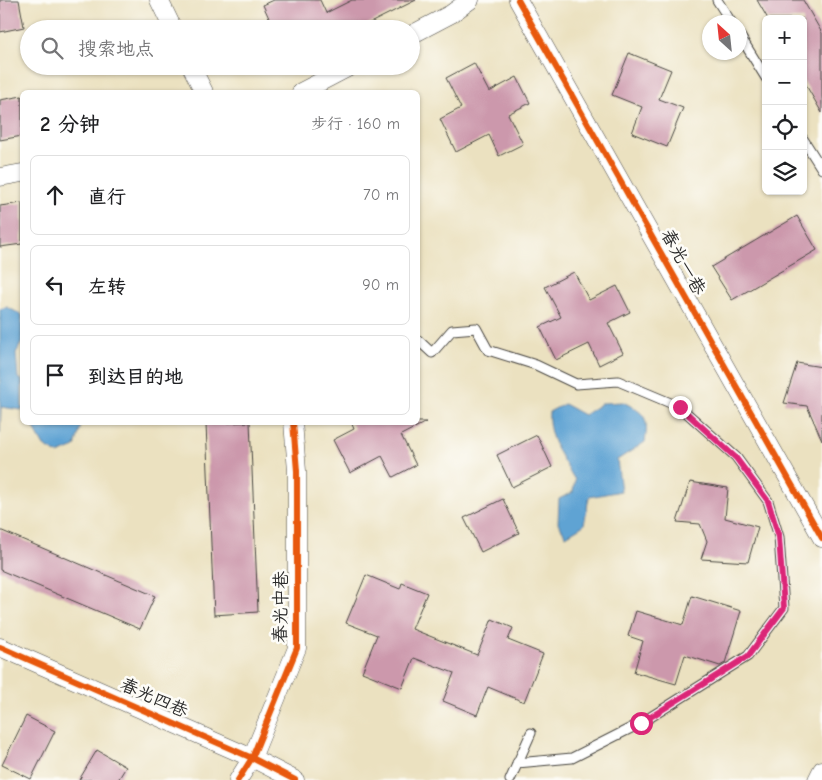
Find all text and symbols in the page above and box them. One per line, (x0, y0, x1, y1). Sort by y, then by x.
north arrow (702, 15, 747, 60)
map controls (762, 15, 807, 195)
button: + (762, 15, 807, 60)
search box (20, 20, 420, 75)
icon: search (38, 34, 66, 62)
text: 搜索地点 (78, 38, 154, 60)
button: − (762, 60, 807, 105)
button: locate (762, 105, 807, 150)
text: 2 分钟 (40, 112, 100, 136)
text: 步行 · 160 m (311, 115, 400, 133)
button: layers (762, 150, 807, 195)
icon: ahead (41, 181, 69, 209)
text: 直行 (88, 186, 126, 208)
text: 70 m (363, 186, 399, 204)
street label: 春光一巷 (656, 225, 710, 299)
icon: left (41, 271, 69, 299)
text: 左转 (88, 276, 126, 298)
text: 90 m (362, 276, 399, 294)
icon: arrive (41, 361, 69, 389)
text: 到达目的地 (88, 366, 183, 388)
route end (669, 396, 692, 419)
street label: 春光中巷 (270, 571, 292, 643)
street label: 春光四巷 (117, 674, 191, 722)
route start (630, 712, 653, 735)

